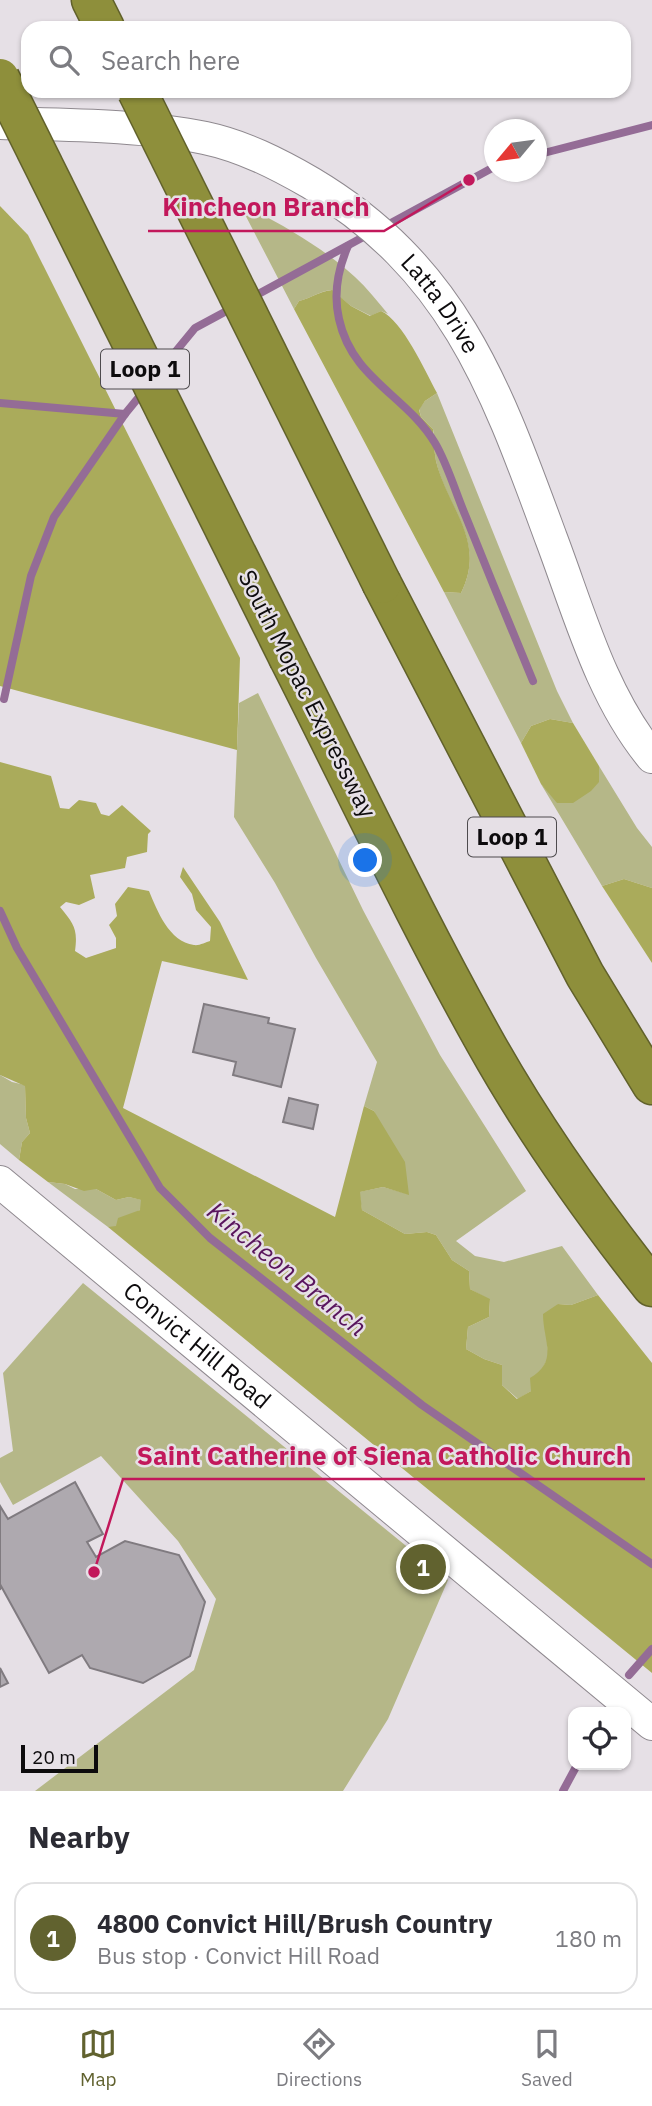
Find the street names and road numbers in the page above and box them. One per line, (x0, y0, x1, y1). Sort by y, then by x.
street label: Latta Drive (394, 246, 488, 359)
road number: Loop 1 (101, 350, 189, 388)
street label: South Mopac Expressway (231, 564, 384, 823)
road number: Loop 1 (468, 818, 556, 856)
street label: Convict Hill Road (117, 1274, 278, 1416)

